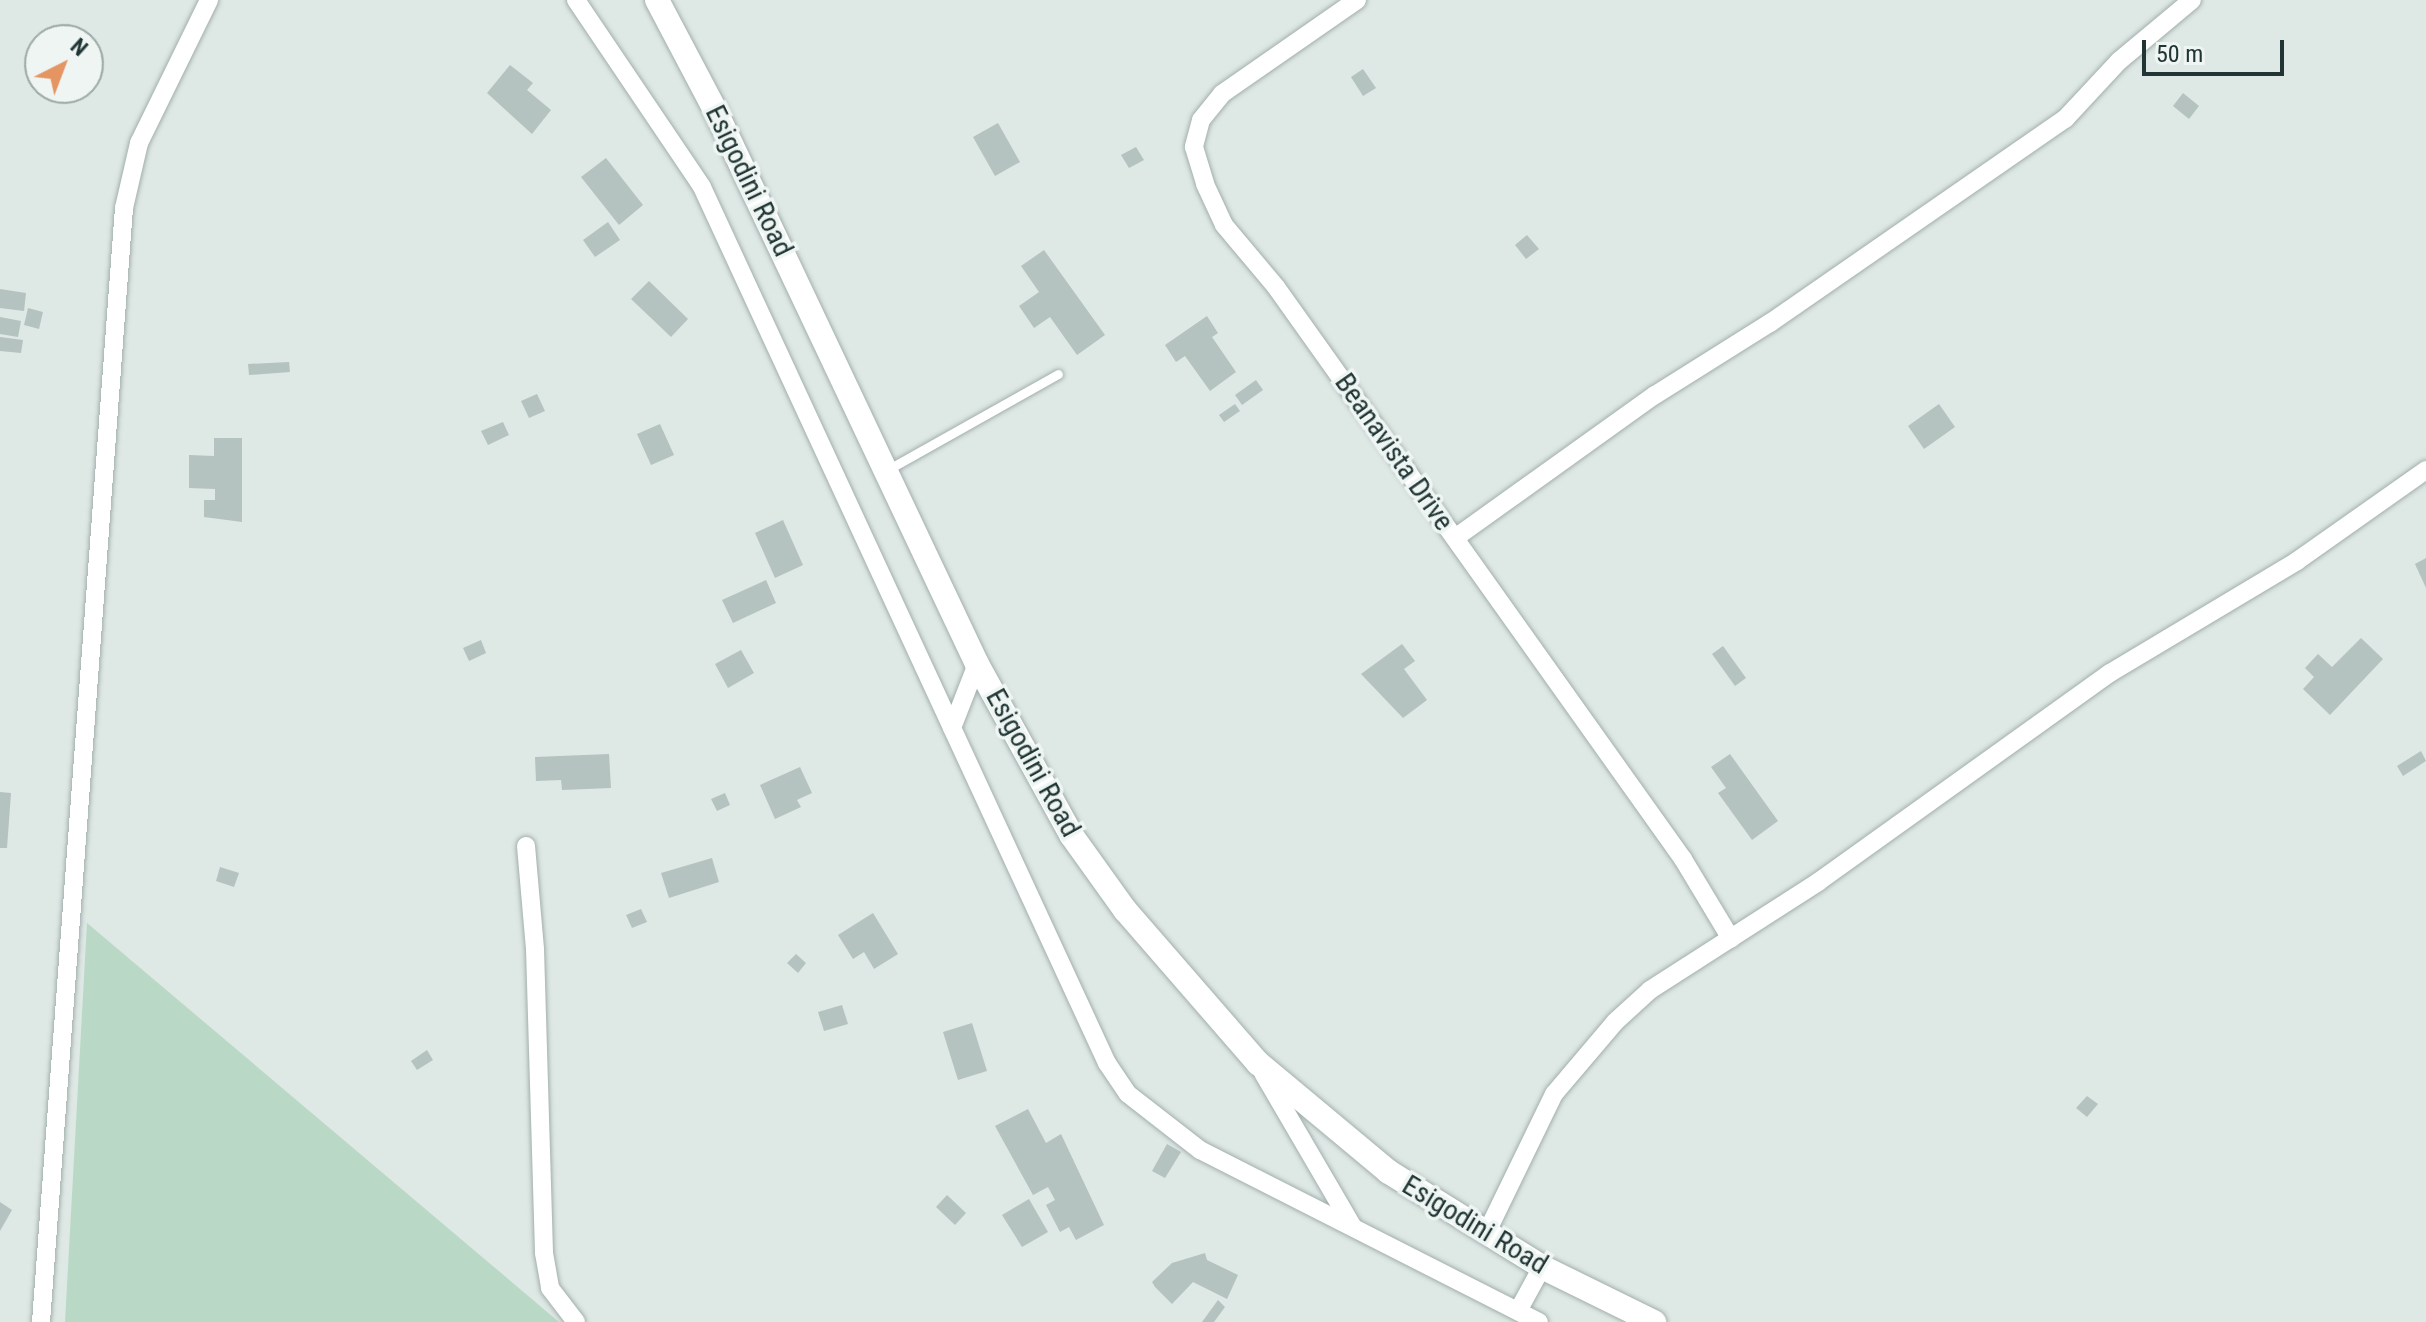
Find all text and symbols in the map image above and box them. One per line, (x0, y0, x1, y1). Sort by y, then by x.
north arrow (24, 24, 104, 104)
scale bar (2146, 24, 2288, 74)
text: N (66, 33, 92, 61)
text: 50 m (2156, 40, 2203, 68)
street label: Esigodini Road (698, 100, 800, 262)
street label: Beanavista Drive (1328, 367, 1460, 537)
street label: Esigodini Road (979, 683, 1087, 843)
street label: Esigodini Road (1396, 1168, 1554, 1282)

